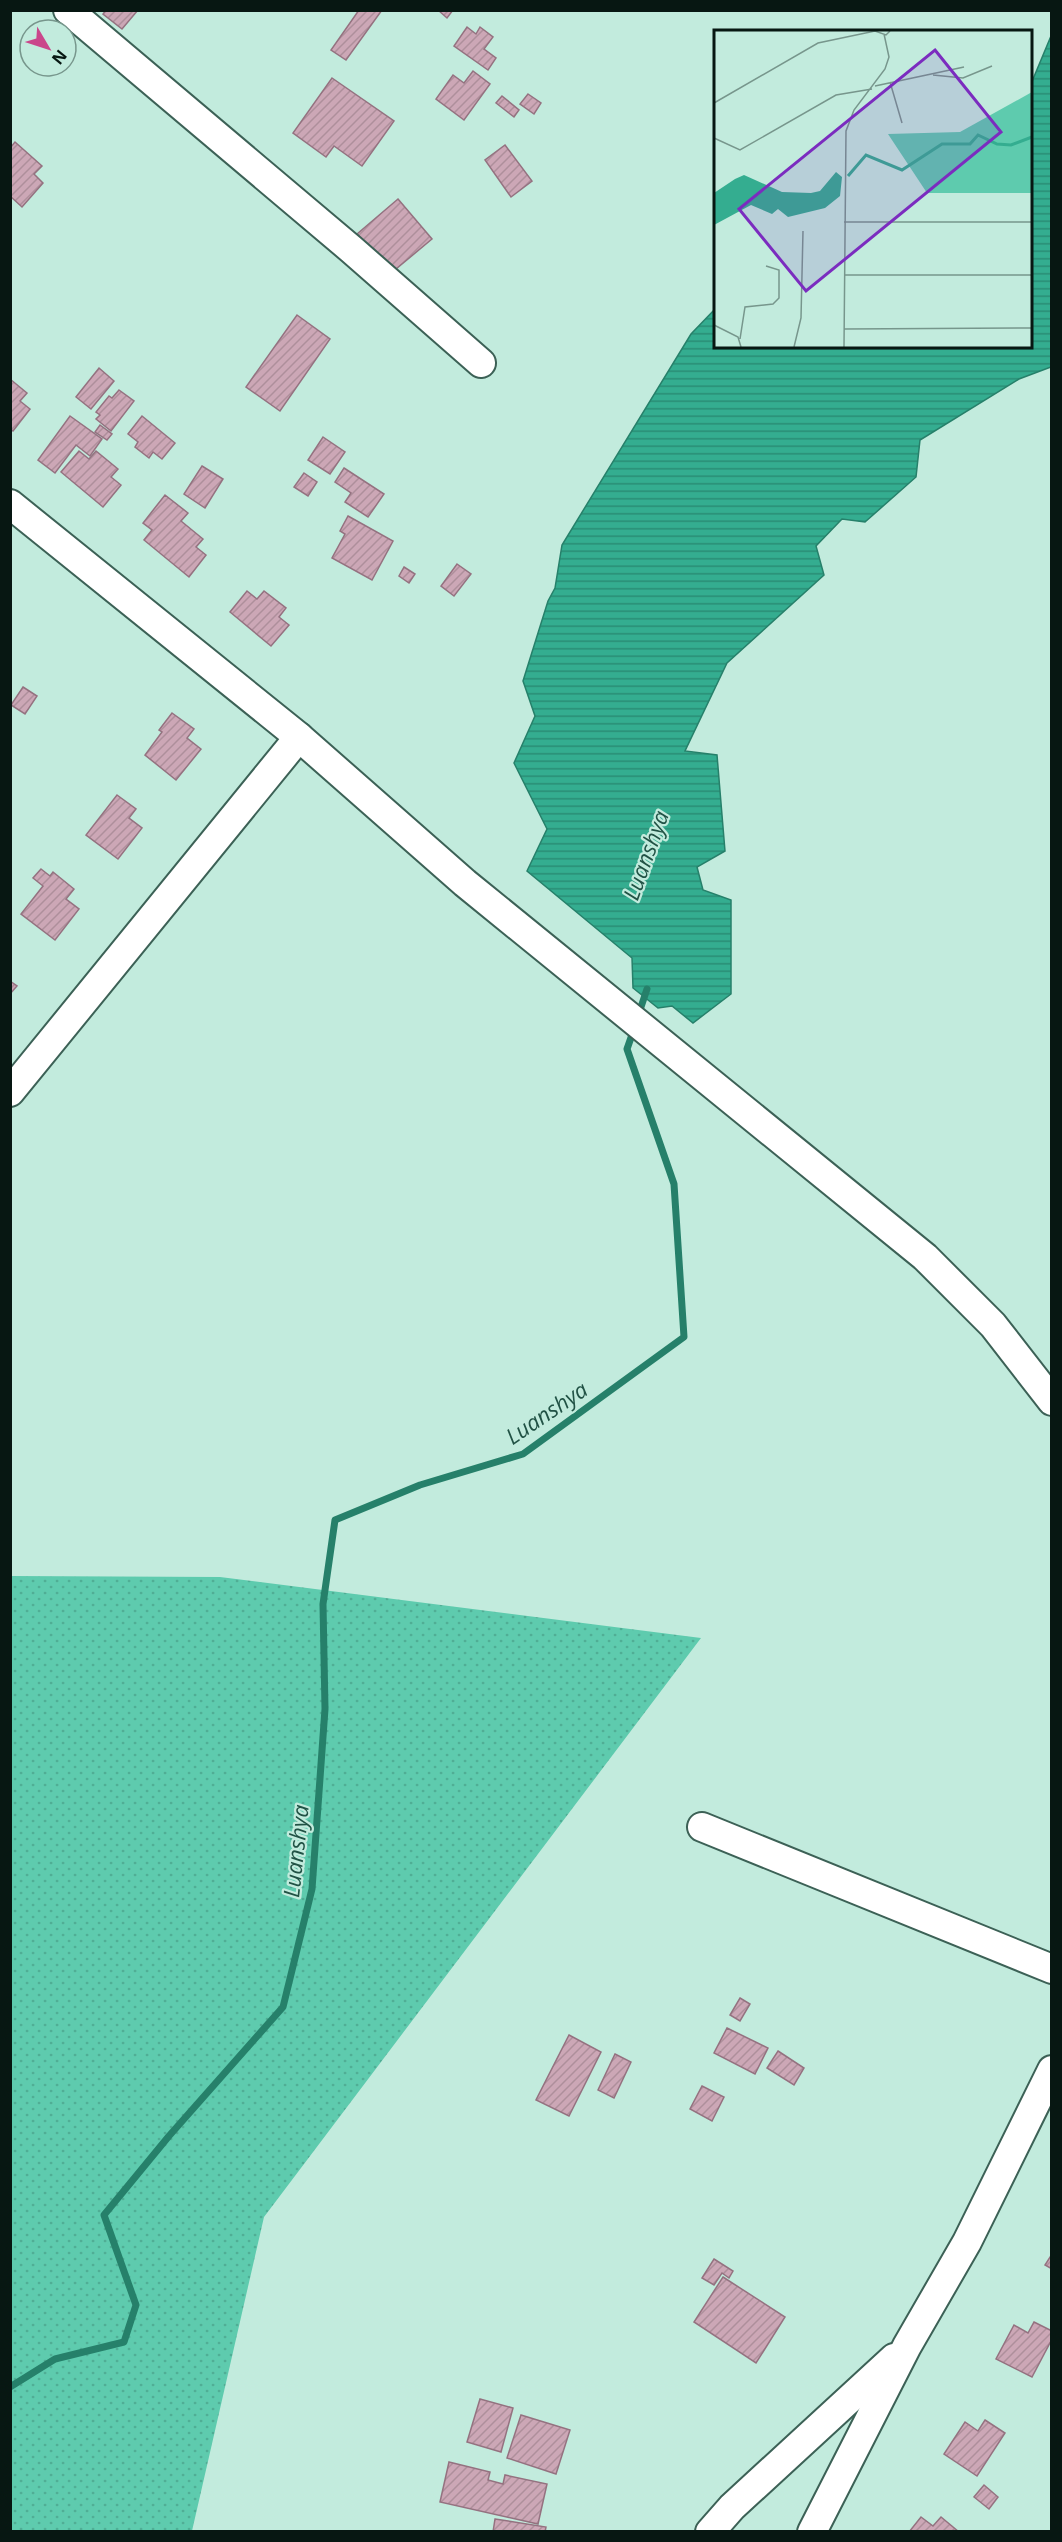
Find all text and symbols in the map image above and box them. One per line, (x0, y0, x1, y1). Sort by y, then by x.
north arrow (18, 18, 78, 78)
inset map (714, 30, 1032, 348)
text: N (47, 45, 72, 69)
water label: Luanshya (615, 806, 675, 904)
water label: Luanshya (499, 1374, 593, 1450)
water label: Luanshya (275, 1803, 315, 1899)

